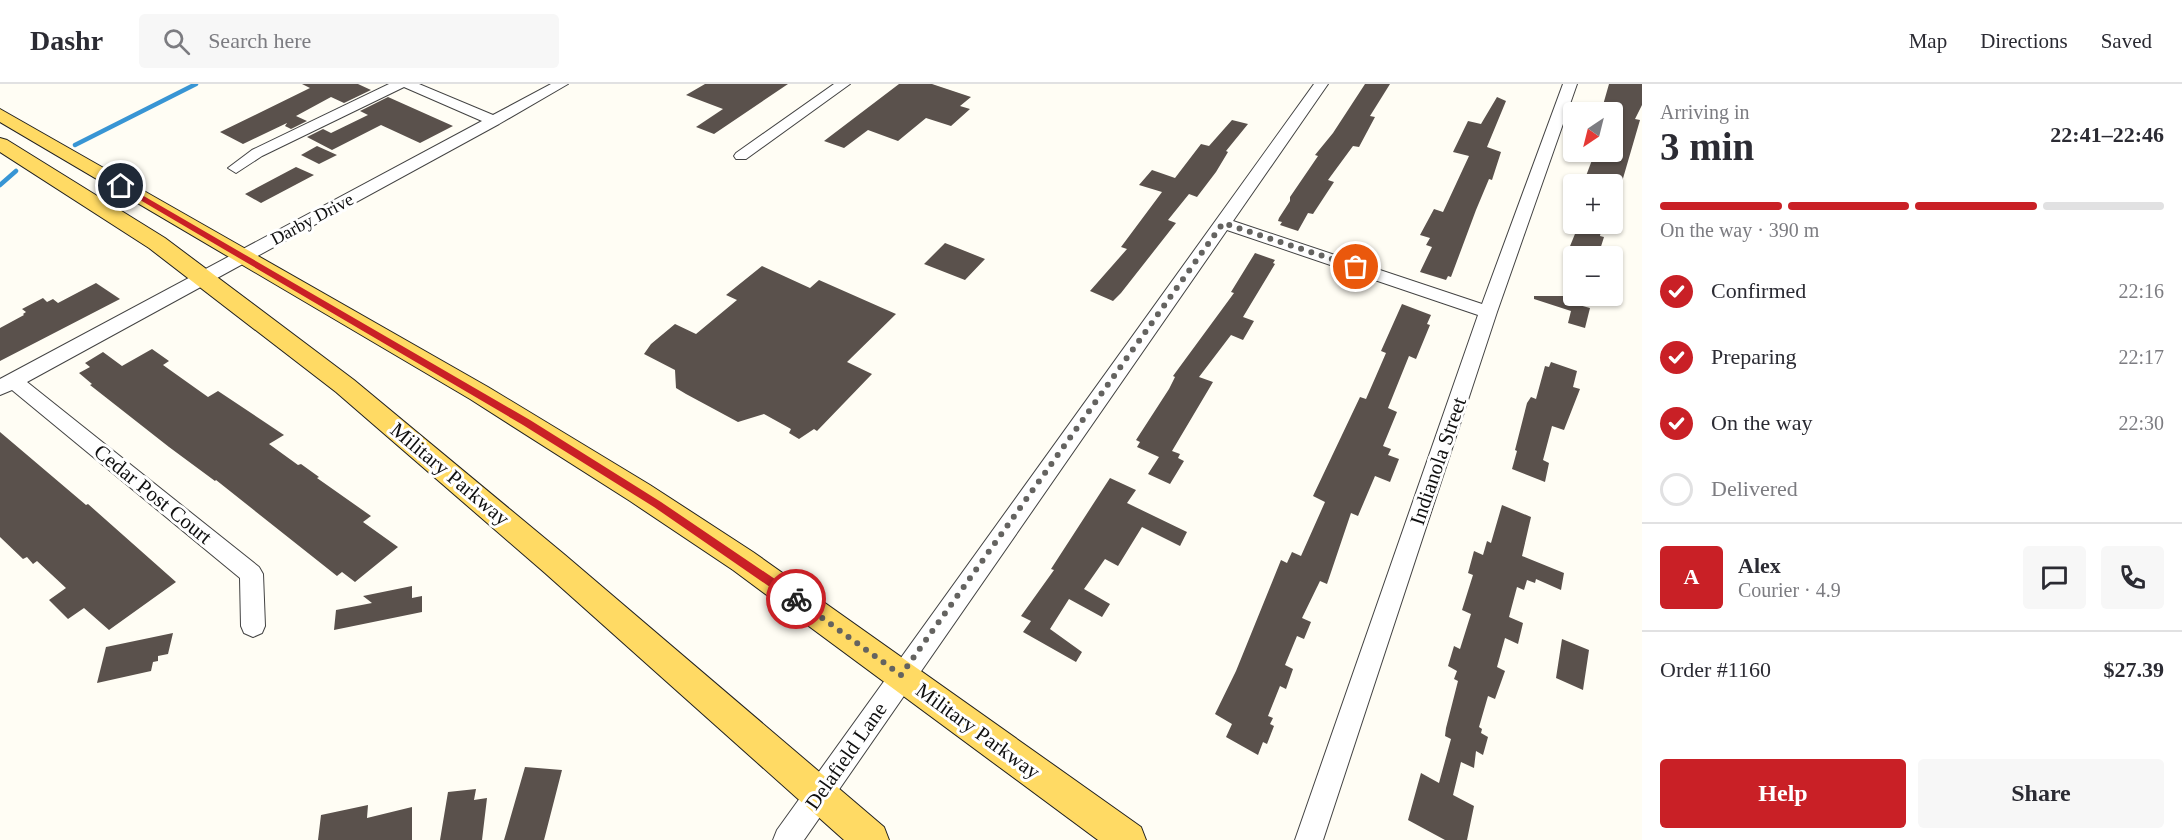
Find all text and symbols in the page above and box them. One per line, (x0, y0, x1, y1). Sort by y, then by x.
search box (139, 14, 559, 68)
text: Dashr (30, 25, 103, 56)
icon: search (160, 25, 193, 58)
text: Search here (208, 28, 311, 53)
text: Map (1909, 29, 1947, 53)
text: Directions (1980, 29, 2068, 53)
text: Saved (2101, 29, 2152, 53)
text: Arriving in (1660, 101, 1749, 123)
north arrow (1563, 102, 1623, 162)
map controls (1563, 102, 1623, 306)
text: 22:41–22:46 (2050, 122, 2164, 147)
text: 3 min (1660, 125, 1754, 168)
pin (95, 160, 146, 211)
icon: home (104, 169, 137, 202)
button: + (1563, 174, 1623, 234)
street label: Darby Drive (267, 189, 357, 249)
text: On the way · 390 m (1660, 219, 1819, 241)
pin (1330, 241, 1381, 292)
button: − (1563, 246, 1623, 306)
icon: bag (1339, 250, 1372, 283)
icon: check (1660, 275, 1693, 308)
text: Confirmed (1711, 278, 1806, 303)
text: 22:16 (2118, 280, 2164, 302)
icon: check (1660, 341, 1693, 374)
text: Preparing (1711, 344, 1797, 369)
text: 22:17 (2118, 346, 2164, 368)
street label: Indianola Street (1405, 394, 1471, 528)
icon: check (1660, 407, 1693, 440)
text: On the way (1711, 410, 1812, 435)
text: 22:30 (2118, 412, 2164, 434)
street label: Military Parkway (386, 417, 515, 531)
street label: Cedar Post Court (89, 439, 217, 549)
text: Delivered (1711, 476, 1798, 501)
button: chat (2023, 546, 2086, 609)
button: phone (2101, 546, 2164, 609)
text: Alex (1738, 553, 1781, 578)
text: A (1684, 564, 1699, 589)
courier (766, 569, 826, 629)
text: Courier · 4.9 (1738, 579, 1841, 601)
icon: bike (780, 583, 813, 616)
text: Order #1160 (1660, 657, 1771, 682)
text: $27.39 (2104, 657, 2164, 682)
street label: Military Parkway (911, 678, 1045, 784)
street label: Delafield Lane (800, 698, 892, 814)
button: Help (1660, 759, 1906, 828)
button: Share (1918, 759, 2164, 828)

